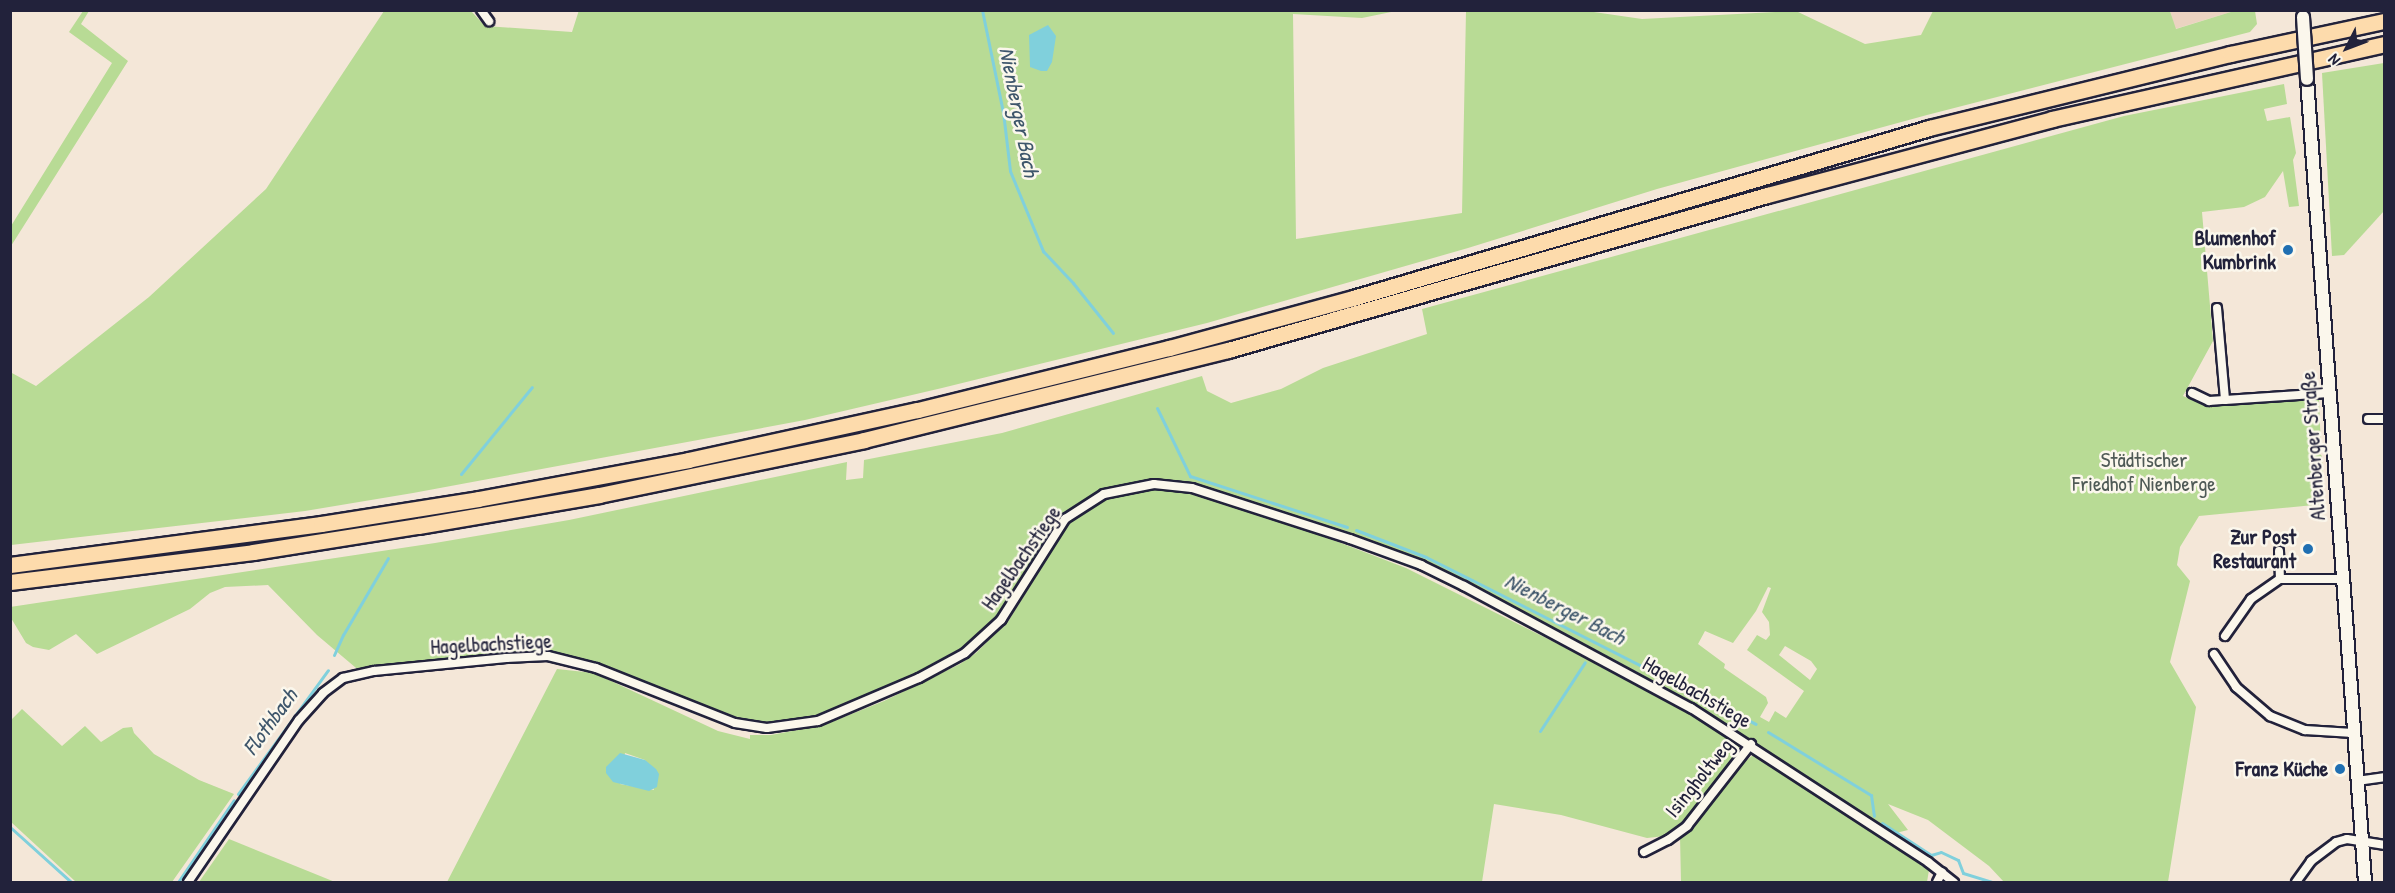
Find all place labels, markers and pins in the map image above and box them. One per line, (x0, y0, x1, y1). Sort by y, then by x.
place label: Blumenhof Kumbrink (2194, 225, 2276, 275)
marker: Blumenhof Kumbrink (2281, 243, 2295, 257)
place label: Zur Post Restaurant (2213, 524, 2296, 574)
marker: Zur Post Restaurant (2301, 542, 2315, 556)
place label: Franz Küche (2236, 756, 2328, 782)
marker: Franz Küche (2333, 762, 2347, 776)

